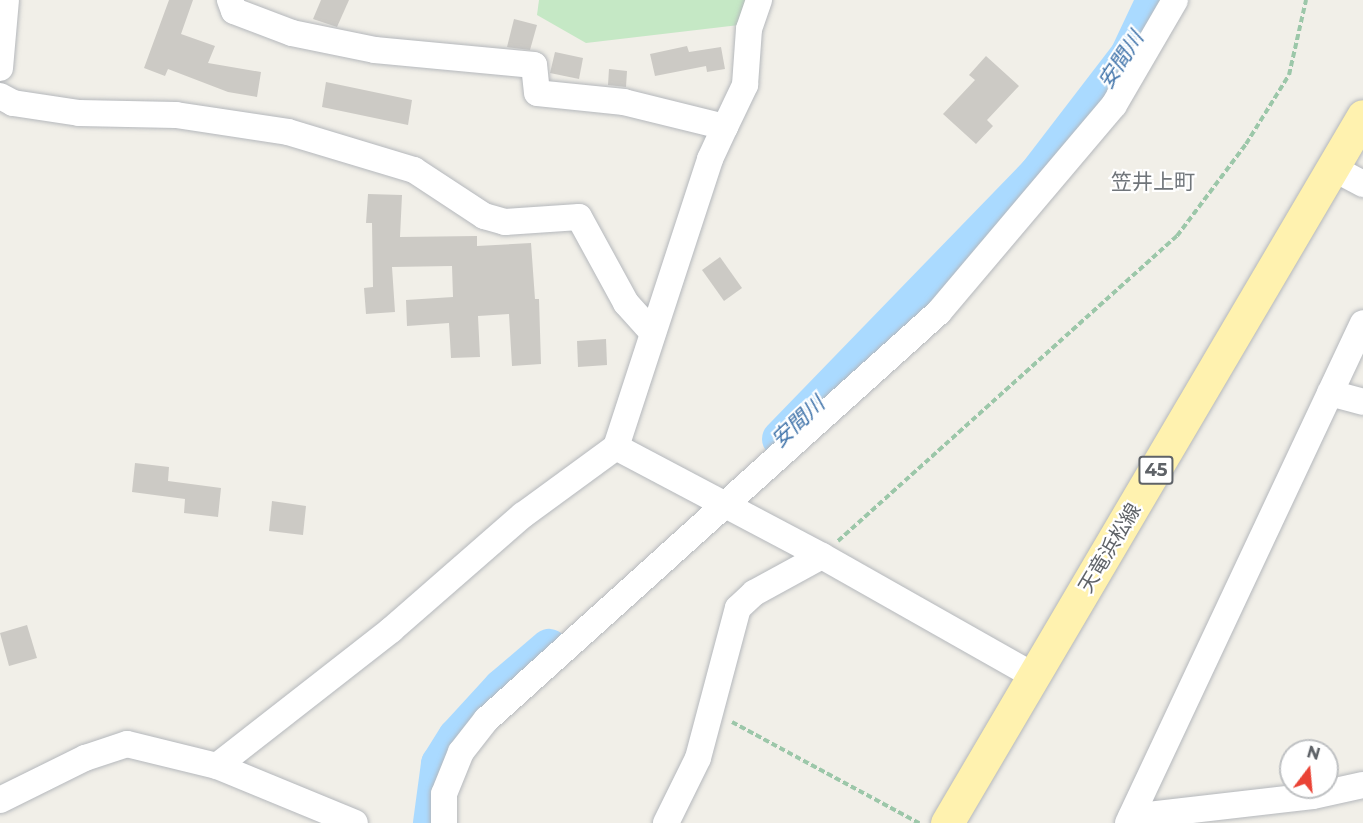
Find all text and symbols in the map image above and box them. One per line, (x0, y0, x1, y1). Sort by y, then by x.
water label: 安間川 (1093, 27, 1149, 93)
district label: 笠井上町 (1111, 169, 1195, 195)
water label: 安間川 (766, 391, 830, 453)
road number: 45 (1138, 455, 1174, 485)
street label: 天竜浜松線 (1074, 499, 1146, 597)
north arrow (1279, 739, 1339, 799)
text: N (1305, 742, 1322, 764)

